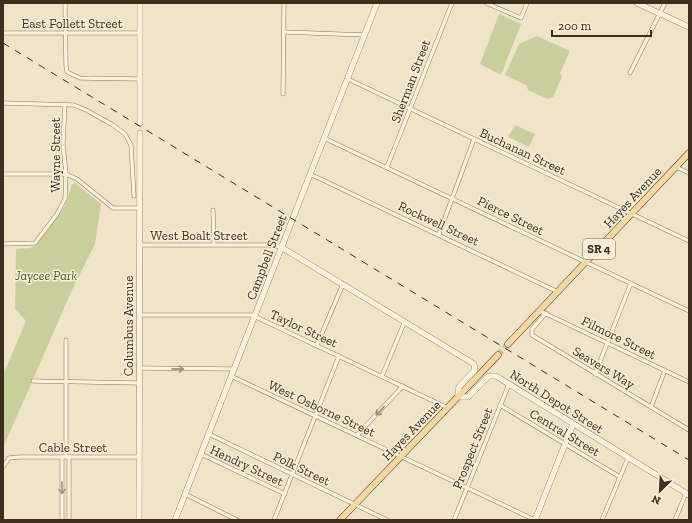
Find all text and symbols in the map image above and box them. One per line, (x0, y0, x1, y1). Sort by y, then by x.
scale bar (552, 12, 651, 38)
street label: East Follett Street (22, 16, 123, 31)
text: 200 m (558, 19, 592, 33)
street label: Sherman Street (388, 37, 433, 125)
street label: Wayne Street (48, 117, 63, 192)
street label: Buchanan Street (477, 125, 568, 178)
street label: Hayes Avenue (600, 164, 664, 231)
street label: Pierce Street (475, 193, 547, 238)
street label: Rockwell Street (396, 198, 482, 249)
street label: Campbell Street (243, 212, 290, 302)
street label: West Boalt Street (150, 228, 248, 243)
road number: SR 4 (583, 239, 615, 259)
park label: Jaycee Park (14, 268, 77, 283)
street label: Columbus Avenue (121, 276, 136, 376)
street label: Taylor Street (268, 306, 340, 351)
street label: Filmore Street (579, 313, 659, 362)
street label: Seavers Way (570, 343, 638, 392)
one-way arrow (171, 365, 184, 373)
street label: North Depot Street (507, 367, 606, 436)
street label: West Osborne Street (266, 377, 378, 440)
street label: Hayes Avenue (379, 397, 444, 464)
street label: Prospect Street (449, 405, 496, 491)
one-way arrow (376, 406, 385, 416)
street label: Central Street (527, 406, 603, 459)
street label: Cable Street (39, 440, 107, 455)
street label: Hendry Street (208, 442, 286, 489)
street label: Polk Street (271, 448, 333, 489)
north arrow (640, 471, 680, 511)
one-way arrow (58, 481, 66, 494)
text: N (649, 492, 663, 507)

